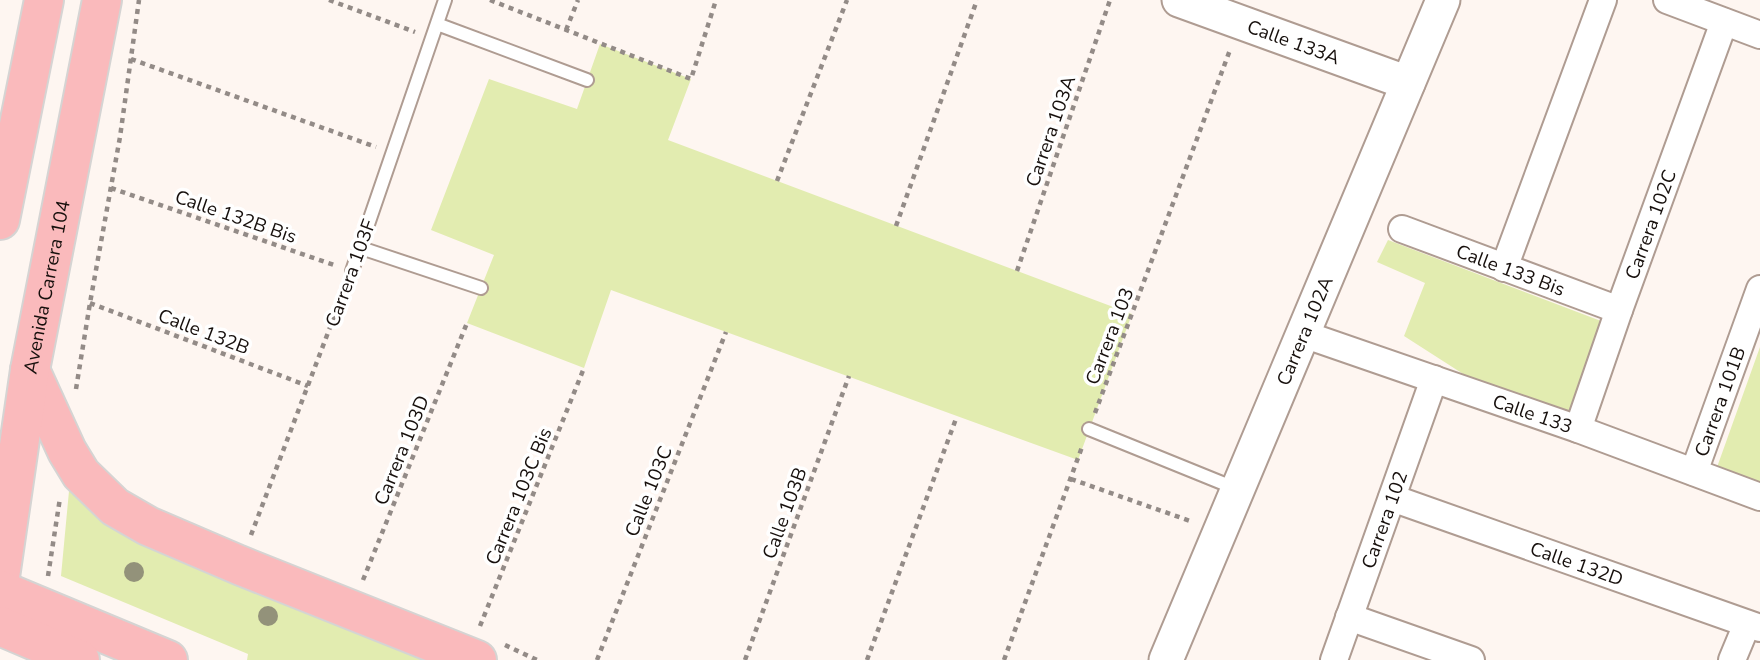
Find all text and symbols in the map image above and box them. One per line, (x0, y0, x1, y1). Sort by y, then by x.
street label: Calle 133A (1243, 14, 1343, 71)
street label: Carrera 103A (1020, 72, 1082, 190)
street label: Carrera 102C (1619, 166, 1683, 283)
street label: Calle 132B Bis (171, 184, 300, 250)
street label: Avenida Carrera 104 (18, 198, 77, 376)
street label: Carrera 103F (319, 216, 382, 331)
street label: Calle 133 Bis (1452, 238, 1568, 303)
street label: Carrera 102A (1271, 273, 1340, 390)
street label: Carrera 103 (1080, 284, 1140, 389)
street label: Calle 132B (154, 303, 253, 361)
street label: Carrera 101B (1689, 343, 1752, 460)
street label: Calle 133 (1489, 388, 1576, 440)
street label: Carrera 103D (368, 392, 436, 509)
street label: Carrera 103C Bis (480, 424, 558, 569)
street label: Calle 103C (619, 442, 679, 541)
street label: Calle 103B (756, 464, 814, 563)
street label: Carrera 102 (1356, 468, 1414, 572)
street label: Calle 132D (1526, 536, 1627, 593)

